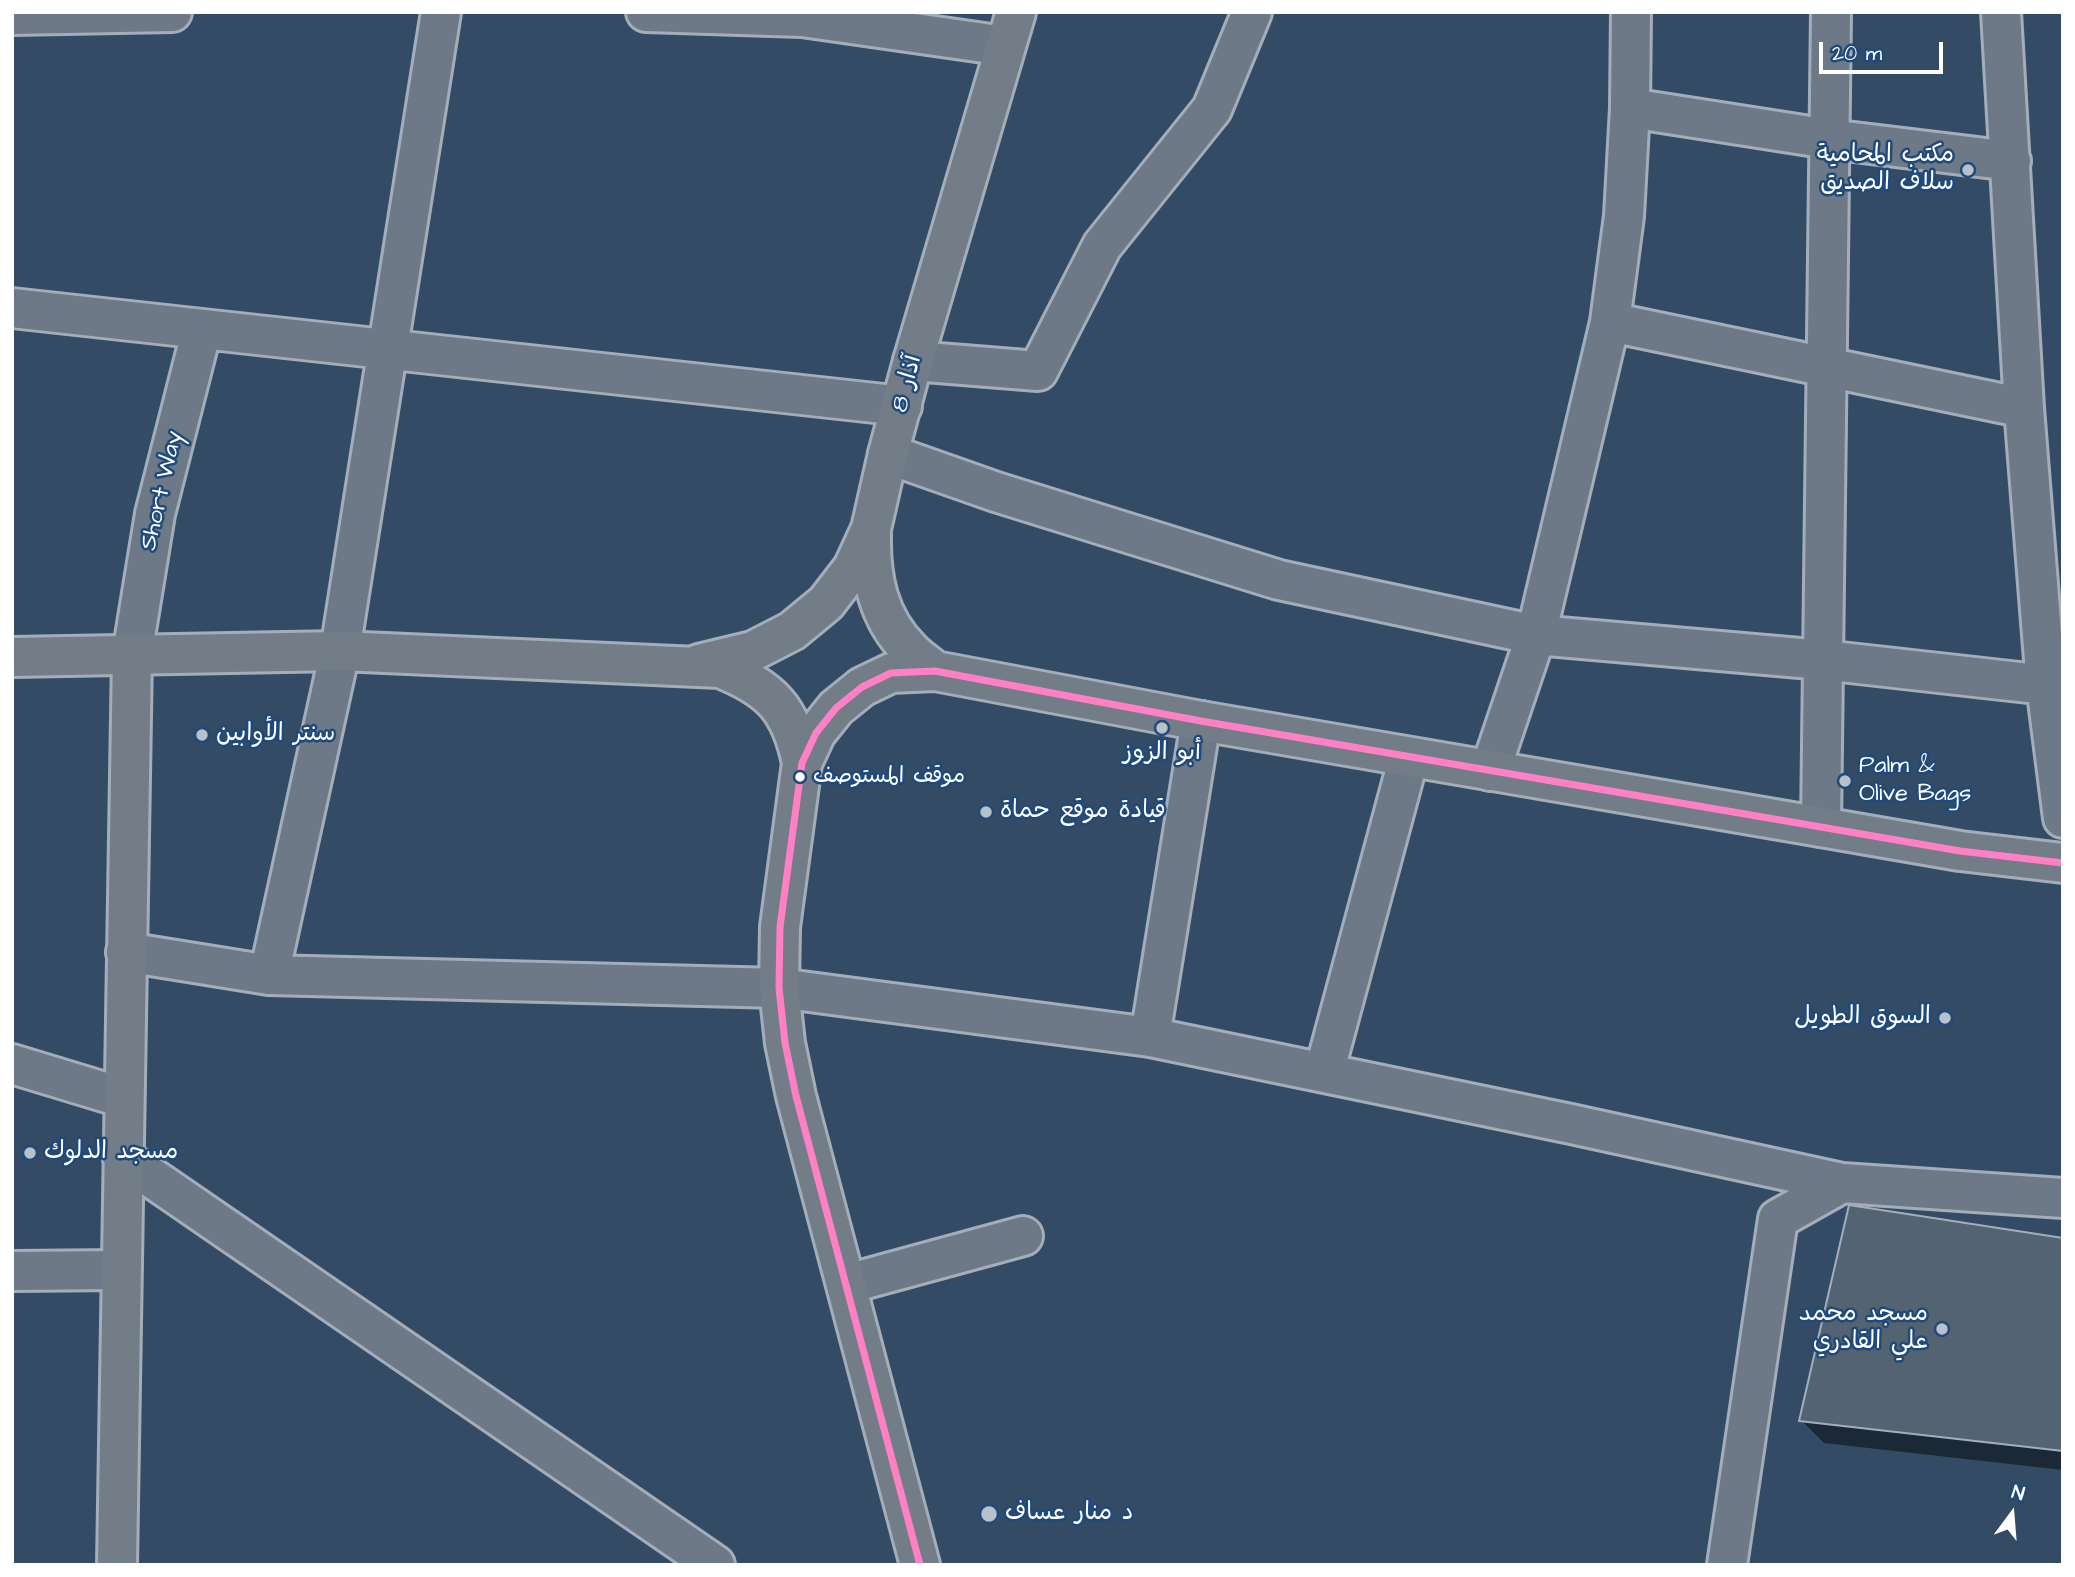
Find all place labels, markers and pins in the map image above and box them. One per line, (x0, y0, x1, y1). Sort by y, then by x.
place label: مكتب المحامية سلاف الصديق (1817, 142, 1954, 198)
marker: مكتب المحامية سلاف الصديق (1960, 162, 1976, 178)
marker: أبو الزوز (1154, 720, 1170, 736)
place label: سنتر الأوابين (216, 721, 335, 749)
marker: سنتر الأوابين (194, 727, 210, 743)
place label: أبو الزوز (1123, 740, 1201, 768)
place label: Palm & Olive Bags (1859, 753, 1971, 809)
place label: موقف المستوصف (813, 764, 965, 790)
marker: موقف المستوصف (793, 770, 807, 784)
marker: Palm & Olive Bags (1837, 773, 1853, 789)
place label: قيادة موقع حماة (1000, 798, 1166, 826)
marker: قيادة موقع حماة (978, 804, 994, 820)
place label: السوق الطويل (1794, 1004, 1931, 1032)
marker: السوق الطويل (1937, 1010, 1953, 1026)
place label: مسجد الدلوك (44, 1139, 178, 1167)
marker: مسجد الدلوك (22, 1145, 38, 1161)
place label: مسجد محمد علي القادري (1799, 1301, 1928, 1357)
marker: مسجد محمد علي القادري (1934, 1321, 1950, 1337)
place label: د منار عساف (1005, 1500, 1133, 1528)
marker: د منار عساف (979, 1504, 999, 1524)

